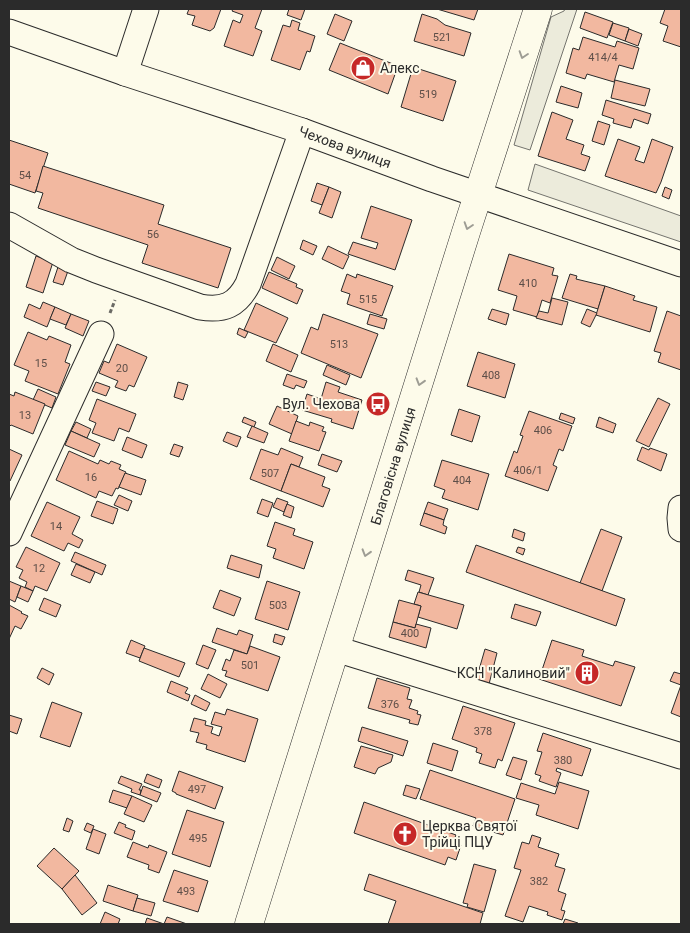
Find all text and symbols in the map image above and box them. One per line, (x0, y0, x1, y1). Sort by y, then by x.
house number: 521 (433, 31, 451, 44)
one-way arrow (519, 51, 529, 59)
house number: 414/4 (588, 51, 618, 64)
shop icon: Алекс (350, 55, 376, 81)
place label: Алекс (380, 60, 420, 76)
house number: 519 (419, 88, 437, 101)
street label: Чехова вулиця (296, 123, 394, 171)
house number: 54 (19, 169, 31, 182)
one-way arrow (463, 222, 473, 230)
house number: 56 (147, 228, 159, 241)
house number: 410 (519, 277, 537, 290)
house number: 515 (359, 293, 377, 306)
house number: 513 (330, 338, 348, 351)
house number: 15 (35, 357, 47, 370)
house number: 20 (116, 362, 128, 375)
house number: 408 (482, 369, 500, 382)
one-way arrow (415, 377, 425, 385)
bus stop icon: Вул. Чехова (365, 391, 391, 417)
place label: Вул. Чехова (282, 396, 360, 412)
street label: Благовісна вулиця (367, 405, 419, 527)
house number: 13 (19, 409, 31, 422)
house number: 406 (534, 424, 552, 437)
house number: 406/1 (513, 464, 543, 477)
house number: 507 (261, 467, 279, 480)
house number: 16 (85, 471, 97, 484)
house number: 404 (453, 474, 471, 487)
house number: 14 (50, 520, 62, 533)
one-way arrow (362, 549, 372, 557)
house number: 12 (33, 562, 45, 575)
house number: 503 (269, 599, 287, 612)
house number: 400 (401, 627, 419, 640)
house number: 501 (241, 659, 259, 672)
building icon: КСН "Калиновий" (574, 660, 600, 686)
place label: КСН "Калиновий" (457, 665, 570, 681)
house number: 376 (381, 698, 399, 711)
house number: 378 (474, 725, 492, 738)
house number: 380 (554, 754, 572, 767)
house number: 497 (188, 783, 206, 796)
place label: Церква Святої Трійці ПЦУ (422, 818, 517, 850)
church icon: Церква Святої Трійці ПЦУ (392, 821, 418, 847)
house number: 495 (189, 832, 207, 845)
house number: 382 (530, 875, 548, 888)
house number: 493 (177, 885, 195, 898)

